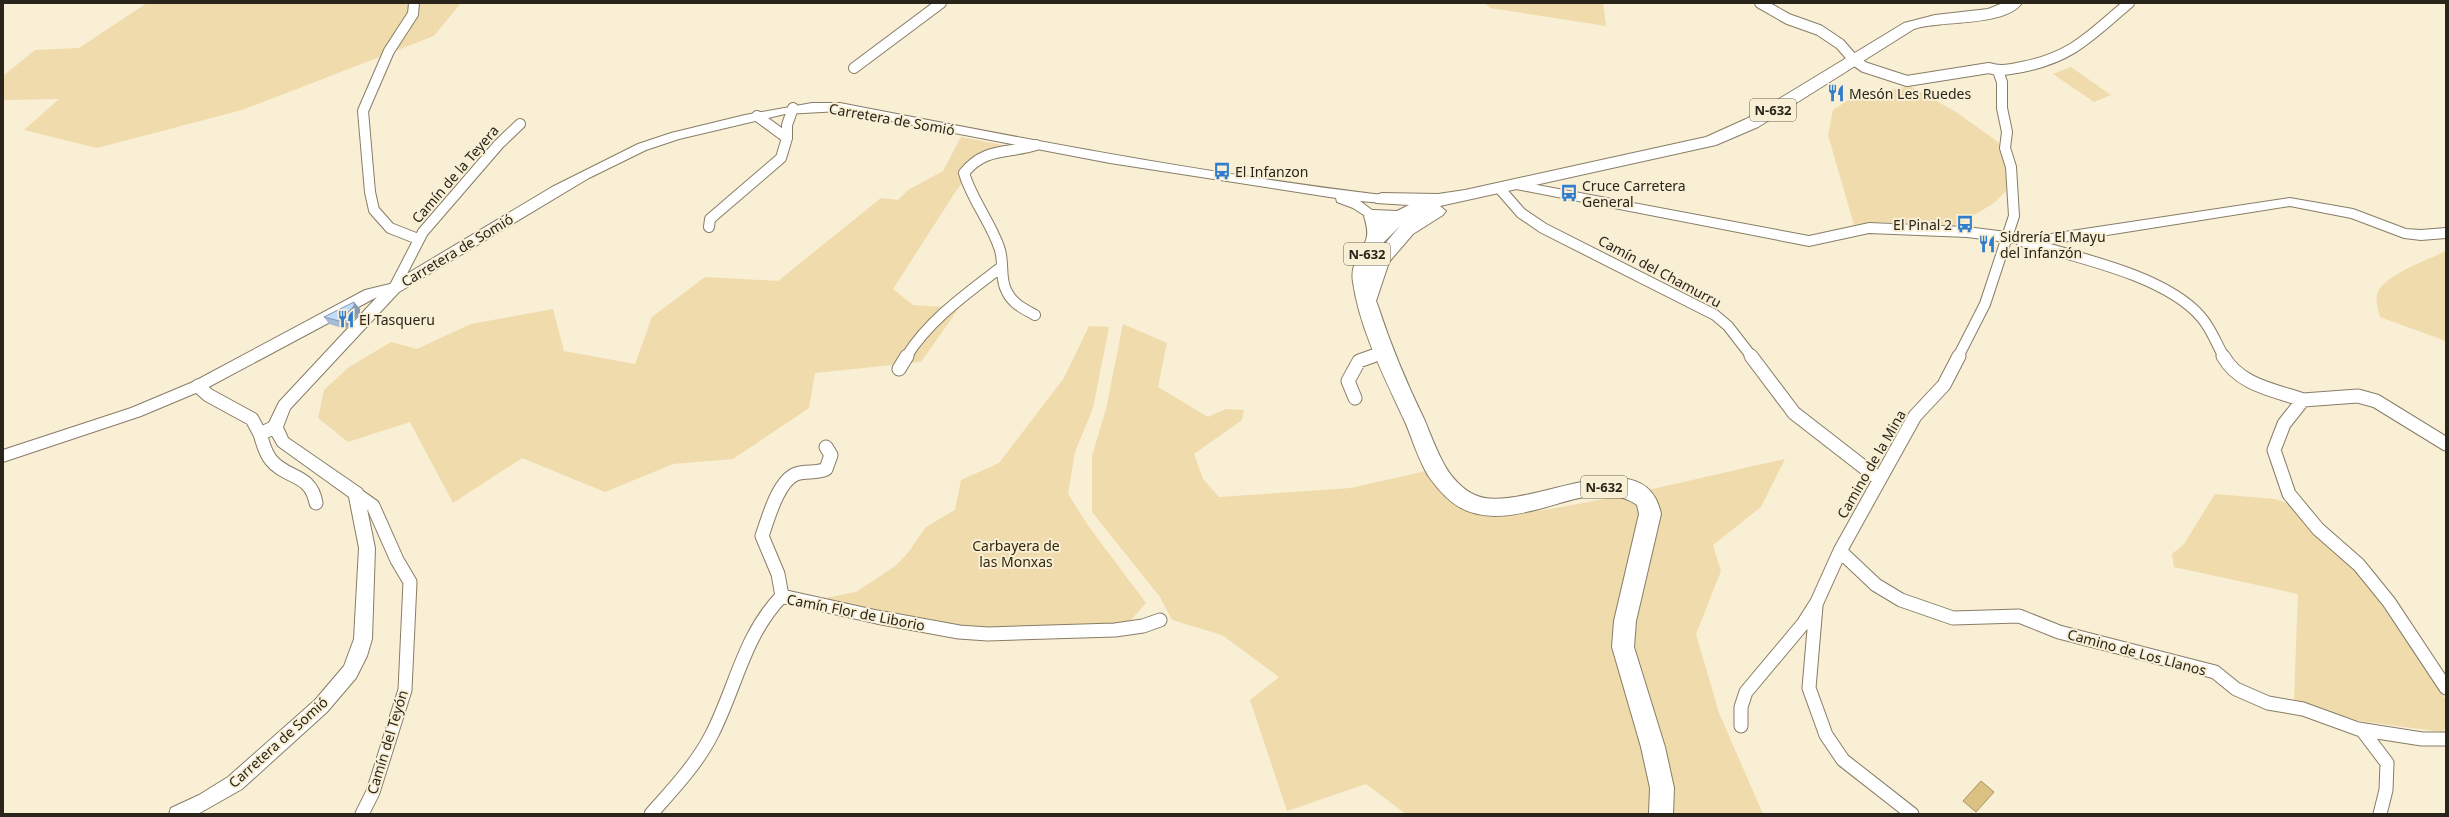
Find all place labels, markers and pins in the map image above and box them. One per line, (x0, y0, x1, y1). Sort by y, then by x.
restaurant icon: Mesón Les Ruedes (1826, 83, 1846, 103)
place label: Mesón Les Ruedes (1849, 84, 1971, 103)
bus stop icon: El Infanzon (1212, 161, 1232, 181)
place label: El Infanzon (1235, 162, 1308, 181)
place label: Cruce Carretera General (1582, 176, 1686, 211)
bus stop icon: Cruce Carretera General (1559, 183, 1579, 203)
bus stop icon: El Pinal 2 (1955, 214, 1975, 234)
place label: El Pinal 2 (1893, 215, 1952, 234)
place label: Sidrería El Mayu del Infanzón (2000, 227, 2106, 262)
restaurant icon: Sidrería El Mayu del Infanzón (1977, 234, 1997, 254)
restaurant icon: El Tasqueru (336, 309, 356, 329)
place label: El Tasqueru (359, 310, 435, 329)

